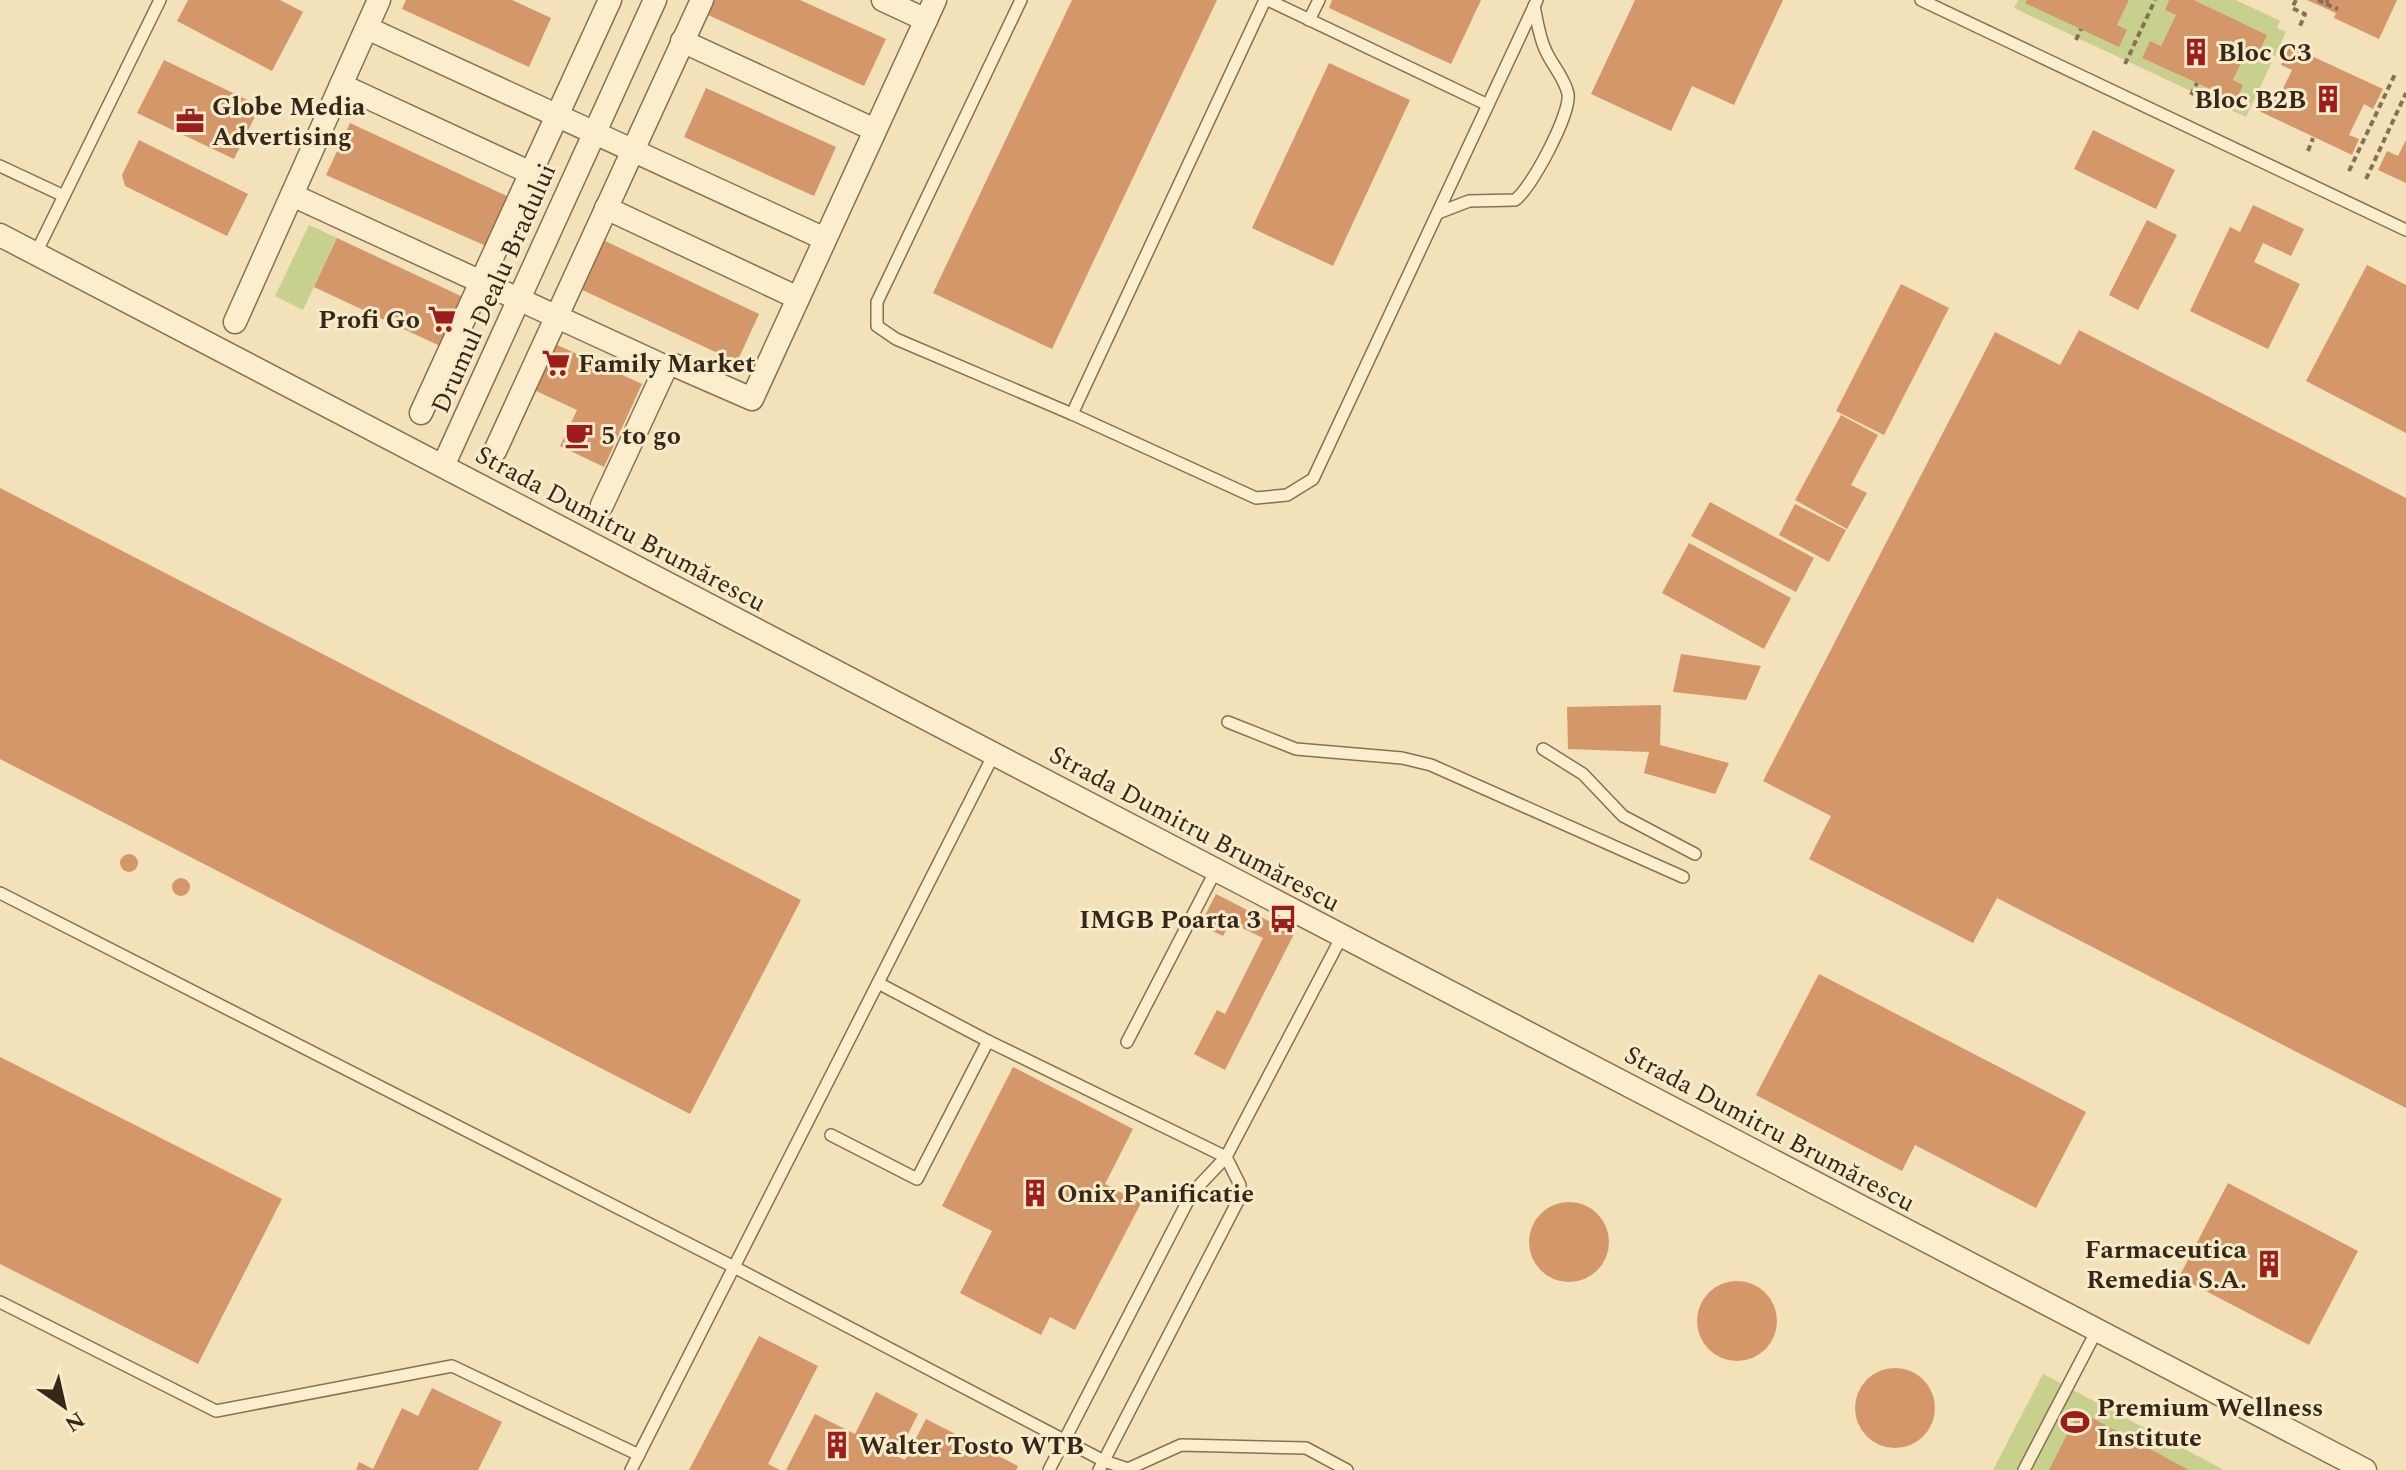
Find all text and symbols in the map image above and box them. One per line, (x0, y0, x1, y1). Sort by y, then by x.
place label: Bloc C3 (2218, 33, 2311, 73)
building icon: Bloc C3 (2181, 37, 2211, 67)
place label: Bloc B2B (2194, 80, 2306, 120)
building icon: Bloc B2B (2313, 84, 2343, 114)
place label: Globe Media Advertising (212, 87, 366, 157)
office icon: Globe Media Advertising (175, 106, 205, 136)
street label: Drumul Dealu Bradului (421, 157, 567, 420)
place label: Profi Go (318, 300, 420, 340)
supermarket icon: Profi Go (427, 304, 457, 334)
place label: Family Market (578, 344, 755, 384)
supermarket icon: Family Market (541, 348, 571, 378)
place label: 5 to go (601, 416, 681, 456)
cafe icon: 5 to go (564, 420, 594, 450)
street label: Strada Dumitru Brumărescu (468, 435, 773, 623)
street label: Strada Dumitru Brumărescu (1042, 735, 1347, 923)
place label: IMGB Poarta 3 (1079, 900, 1261, 940)
bus stop icon: IMGB Poarta 3 (1268, 904, 1298, 934)
street label: Strada Dumitru Brumărescu (1617, 1035, 1922, 1223)
place label: Onix Panificatie (1057, 1174, 1254, 1214)
building icon: Onix Panificatie (1020, 1178, 1050, 1208)
place label: Farmaceutica Remedia S.A. (2084, 1230, 2248, 1300)
building icon: Farmaceutica Remedia S.A. (2254, 1249, 2284, 1279)
north arrow (24, 1366, 104, 1446)
place label: Premium Wellness Institute (2097, 1388, 2323, 1458)
text: N (58, 1403, 91, 1440)
sports icon: Premium Wellness Institute (2060, 1407, 2090, 1437)
place label: Walter Tosto WTB (859, 1426, 1084, 1466)
building icon: Walter Tosto WTB (822, 1430, 852, 1460)

